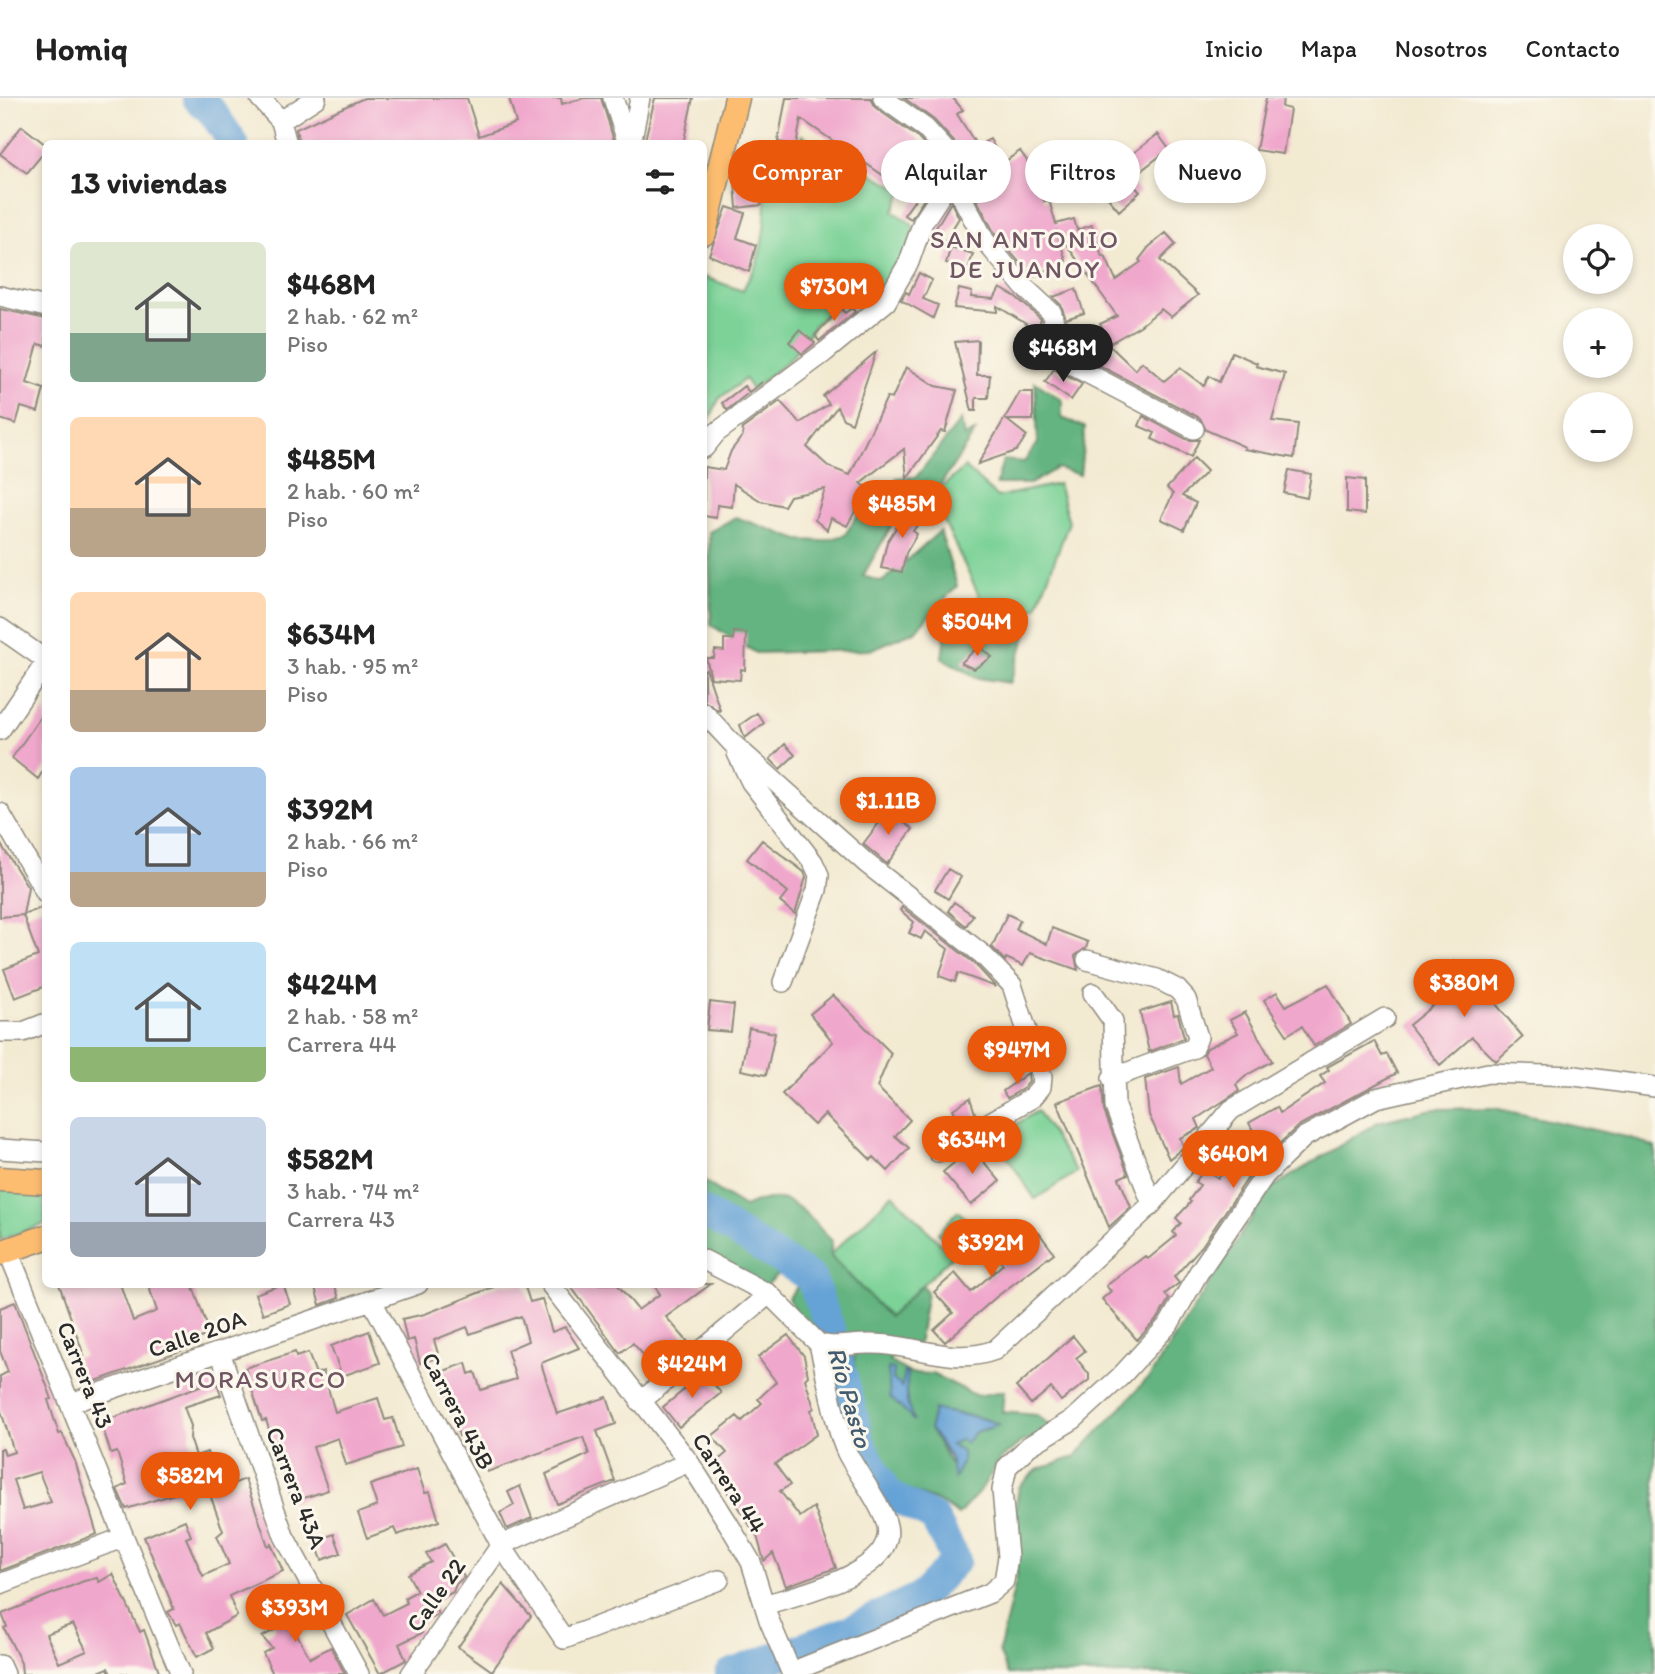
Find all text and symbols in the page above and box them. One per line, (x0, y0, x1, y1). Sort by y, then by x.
text: Homiq (35, 29, 128, 68)
text: Inicio (1205, 34, 1263, 63)
text: Mapa (1301, 34, 1357, 63)
text: Nosotros (1395, 34, 1487, 63)
text: Contacto (1525, 34, 1620, 63)
chip: Comprar (728, 140, 867, 203)
chip: Alquilar (881, 140, 1011, 203)
chip: Filtros (1025, 140, 1140, 203)
chip: Nuevo (1154, 140, 1266, 203)
icon: filters (641, 163, 679, 201)
text: 13 viviendas (70, 164, 227, 201)
district label: SAN ANTONIO DE JUANOY (930, 223, 1120, 285)
map controls (1563, 224, 1633, 462)
button: locate (1563, 224, 1633, 294)
pin: $730M (785, 264, 883, 323)
text: $468M (287, 265, 376, 302)
icon: home (126, 270, 210, 354)
text: $730M (800, 272, 868, 300)
text: 2 hab. · 62 m² (287, 302, 418, 330)
button: + (1563, 308, 1633, 378)
pin: $468M (1014, 324, 1112, 384)
text: Piso (287, 330, 328, 358)
text: $468M (1029, 333, 1097, 361)
button: − (1563, 392, 1633, 462)
text: $485M (287, 440, 376, 477)
icon: home (126, 445, 210, 529)
text: 2 hab. · 60 m² (287, 477, 420, 505)
pin: $485M (853, 480, 951, 540)
text: $485M (868, 489, 936, 517)
text: Piso (287, 505, 328, 533)
pin: $504M (928, 598, 1026, 658)
text: $504M (942, 607, 1012, 635)
text: $634M (287, 615, 376, 652)
icon: home (126, 620, 210, 704)
text: 3 hab. · 95 m² (287, 652, 418, 680)
text: Piso (287, 680, 328, 708)
pin: $1.11B (831, 778, 945, 837)
text: $1.11B (856, 786, 920, 814)
text: $392M (287, 790, 374, 827)
icon: home (126, 795, 210, 879)
text: 2 hab. · 66 m² (287, 827, 418, 855)
text: Piso (287, 855, 328, 883)
pin: $380M (1415, 960, 1513, 1019)
text: $424M (287, 965, 378, 1002)
text: $380M (1429, 968, 1499, 996)
icon: home (126, 970, 210, 1054)
text: 2 hab. · 58 m² (287, 1002, 419, 1030)
pin: $947M (968, 1026, 1066, 1086)
text: Carrera 44 (287, 1030, 396, 1058)
text: $947M (984, 1035, 1051, 1063)
pin: $634M (923, 1116, 1021, 1176)
text: $634M (938, 1125, 1006, 1153)
pin: $640M (1184, 1130, 1282, 1190)
text: $640M (1198, 1139, 1268, 1167)
text: $582M (287, 1140, 374, 1177)
icon: home (126, 1145, 210, 1229)
text: 3 hab. · 74 m² (287, 1177, 419, 1205)
text: Carrera 43 (287, 1205, 395, 1233)
pin: $392M (942, 1220, 1040, 1279)
text: $392M (958, 1228, 1024, 1256)
street label: Calle 20A (144, 1303, 249, 1364)
street label: Carrera 43 (51, 1317, 120, 1433)
pin: $424M (643, 1340, 741, 1400)
water label: Río Pasto (820, 1343, 880, 1452)
street label: Carrera 43B (416, 1347, 501, 1474)
text: $424M (657, 1349, 727, 1377)
district label: MORASURCO (175, 1363, 347, 1395)
street label: Carrera 43A (260, 1423, 333, 1553)
street label: Carrera 44 (686, 1427, 773, 1538)
pin: $582M (141, 1452, 239, 1512)
text: $582M (157, 1461, 223, 1489)
street label: Calle 22 (400, 1552, 472, 1637)
pin: $393M (246, 1584, 344, 1644)
text: $393M (262, 1593, 328, 1621)

